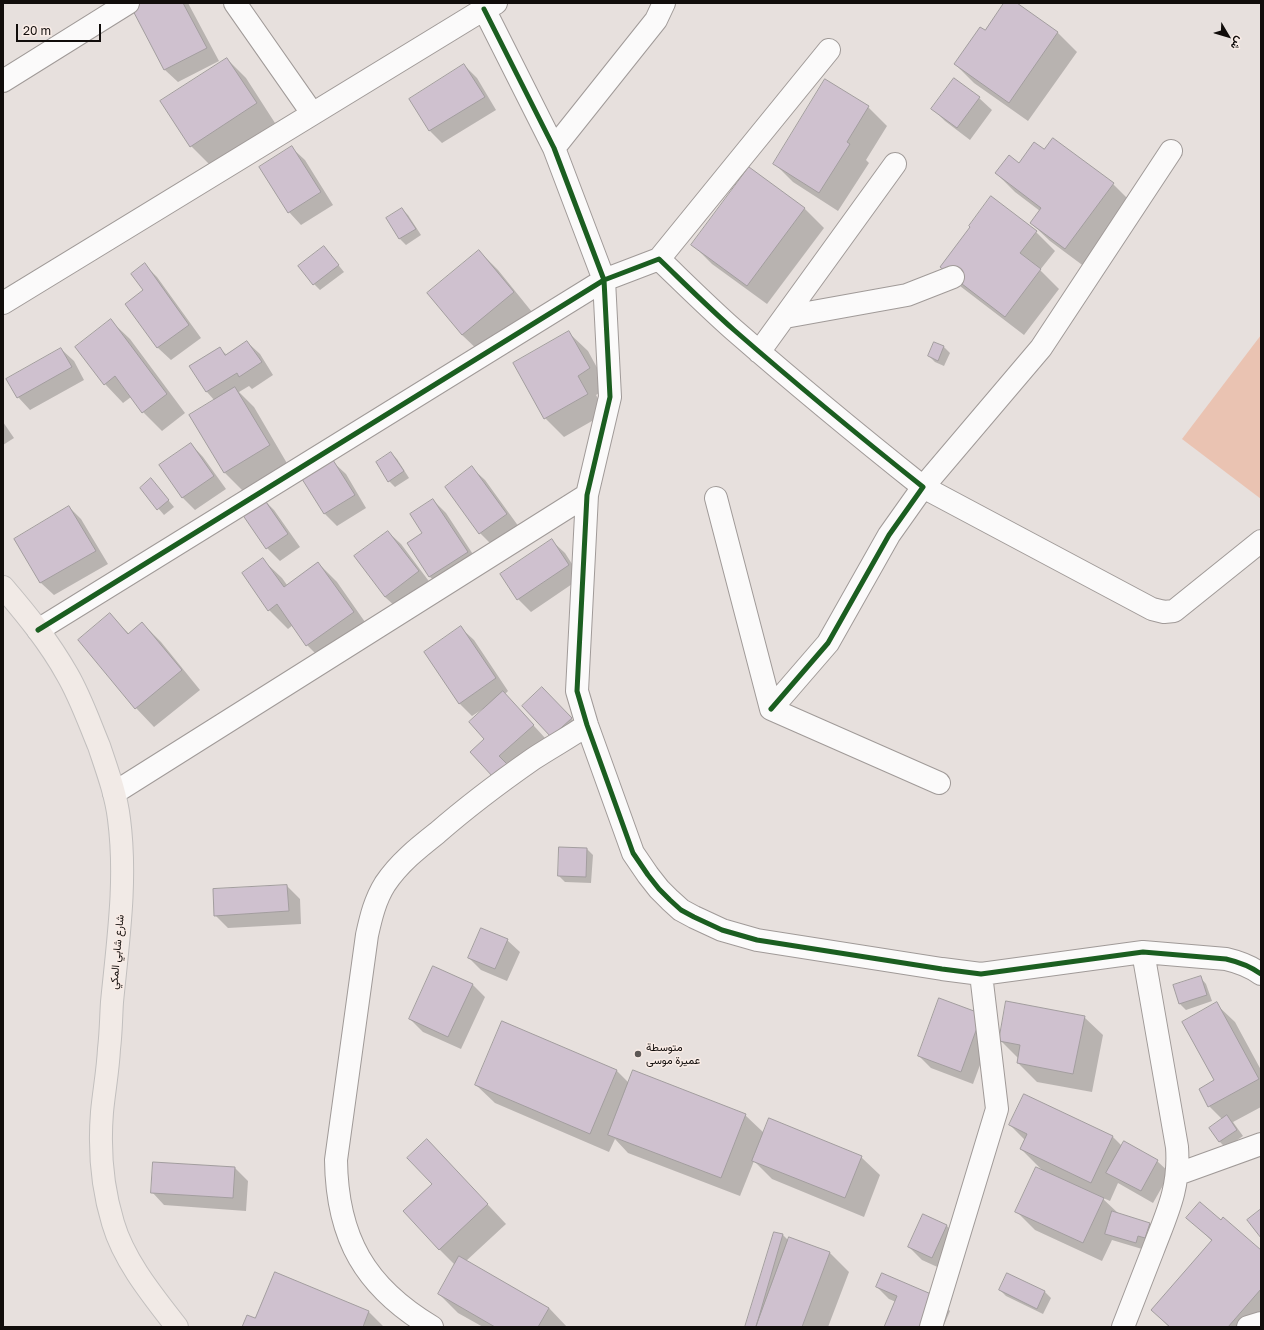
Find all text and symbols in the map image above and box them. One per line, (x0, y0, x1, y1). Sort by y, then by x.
scale bar (18, 16, 103, 42)
north arrow (1208, 16, 1248, 56)
text: 20 m (23, 23, 51, 38)
text: ش (1229, 34, 1247, 53)
street label: شارع شابي المكي (107, 914, 127, 990)
place label: متوسطة عميرة موسى (646, 1041, 700, 1067)
marker: متوسطة عميرة موسى (633, 1049, 643, 1059)

